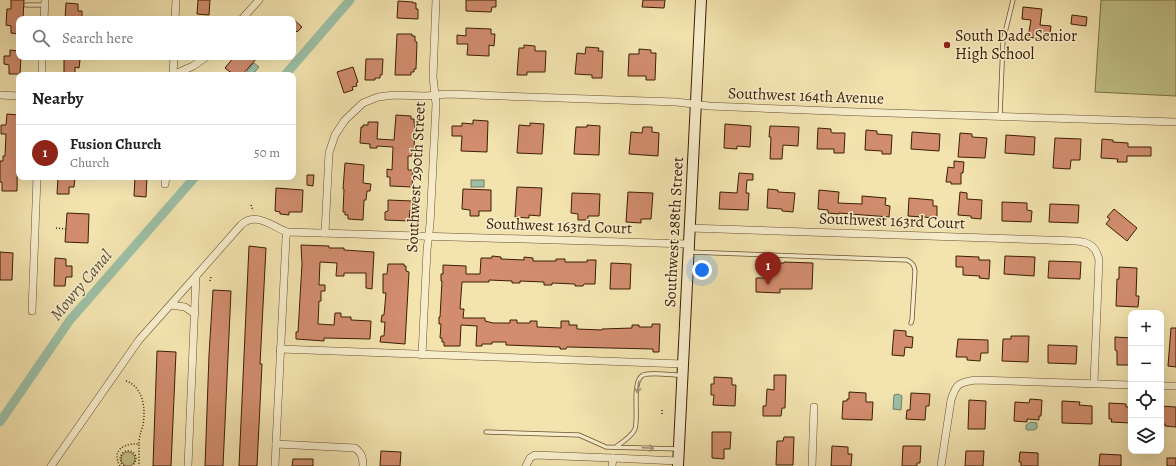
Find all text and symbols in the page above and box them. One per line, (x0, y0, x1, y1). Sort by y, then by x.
search box (16, 16, 296, 60)
place label: South Dade Senior High School (955, 25, 1077, 65)
icon: search (30, 27, 52, 49)
text: Search here (62, 28, 133, 48)
marker: South Dade Senior High School (942, 40, 952, 50)
street label: Southwest 164th Avenue (728, 82, 884, 110)
text: Nearby (32, 87, 83, 110)
street label: Southwest 290th Street (401, 101, 431, 253)
text: Fusion Church (70, 134, 162, 154)
text: 1 (43, 144, 47, 161)
text: 50 m (254, 144, 280, 161)
text: Church (70, 154, 109, 171)
street label: Southwest 288th Street (659, 156, 689, 308)
street label: Southwest 163rd Court (818, 207, 966, 235)
street label: Southwest 163rd Court (485, 212, 633, 240)
water label: Mowry Canal (45, 244, 118, 325)
pin: 1 (755, 252, 781, 285)
your location (692, 260, 712, 280)
map controls (1128, 310, 1164, 454)
button: + (1128, 310, 1164, 346)
button: − (1128, 346, 1164, 382)
one-way arrow (634, 380, 642, 393)
button: locate (1128, 382, 1164, 418)
button: layers (1128, 418, 1164, 454)
one-way arrow (641, 444, 654, 451)

